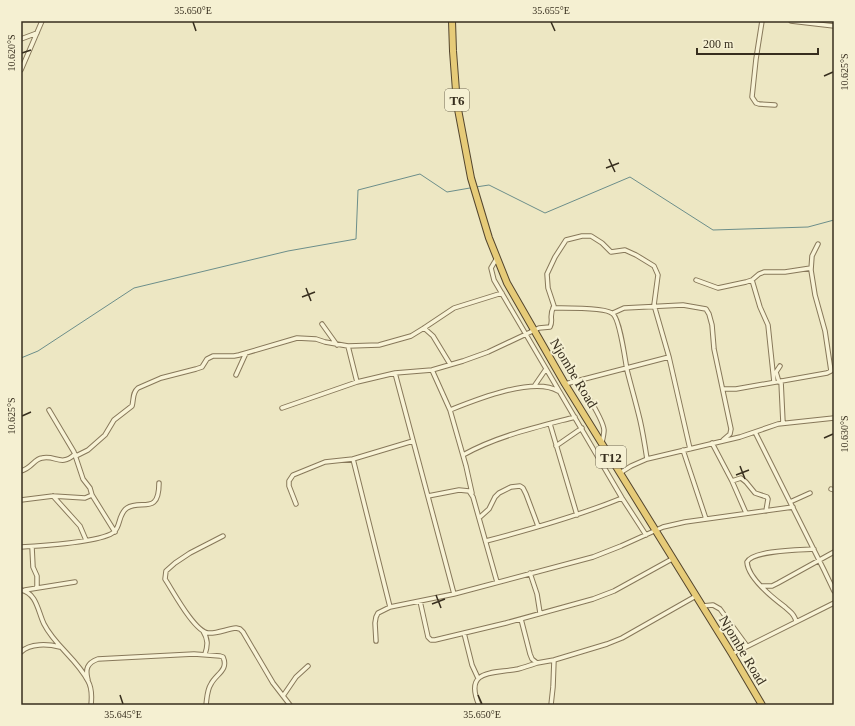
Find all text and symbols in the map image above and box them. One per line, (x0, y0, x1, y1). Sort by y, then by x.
text: 35.650°E (174, 5, 212, 16)
text: 35.655°E (532, 5, 570, 16)
scale bar (697, 30, 818, 56)
text: 10.620°S (6, 34, 17, 72)
text: 200 m (703, 37, 734, 51)
text: 10.625°S (839, 53, 850, 91)
road number: T6 (445, 89, 469, 111)
street label: Njombe Road (547, 336, 600, 411)
text: 10.625°S (6, 397, 17, 435)
text: 10.630°S (839, 415, 850, 453)
road number: T12 (596, 446, 626, 468)
street label: Njombe Road (716, 613, 769, 688)
text: 35.645°E (104, 709, 142, 720)
text: 35.650°E (463, 709, 501, 720)

